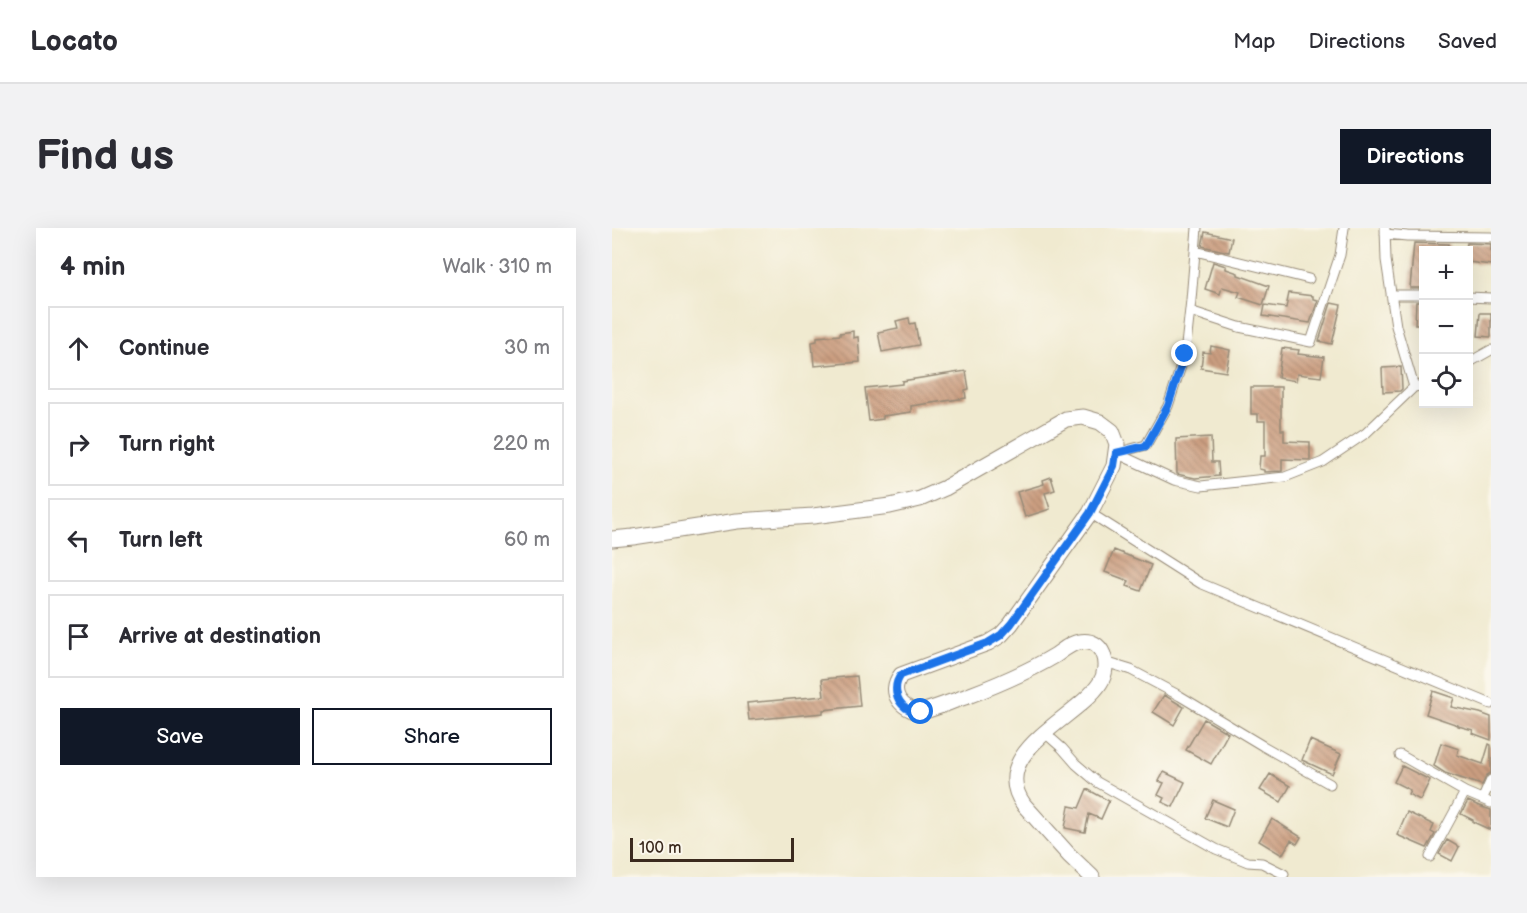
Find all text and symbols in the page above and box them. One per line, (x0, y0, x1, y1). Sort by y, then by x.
text: Locato (30, 25, 118, 58)
text: Map (1233, 29, 1276, 54)
text: Directions (1309, 29, 1405, 54)
text: Saved (1438, 29, 1497, 54)
button: Directions (1340, 129, 1491, 184)
text: Find us (36, 131, 174, 182)
map controls (1419, 246, 1473, 408)
button: + (1419, 246, 1473, 300)
text: 4 min (60, 252, 125, 283)
text: Walk · 310 m (443, 255, 552, 279)
button: − (1419, 300, 1473, 354)
icon: ahead (62, 332, 95, 365)
text: Continue (119, 335, 209, 362)
text: 30 m (504, 336, 550, 360)
route end (1171, 340, 1197, 366)
button: locate (1419, 354, 1473, 408)
icon: right (62, 428, 95, 461)
text: Turn right (119, 431, 215, 458)
text: 220 m (493, 432, 550, 456)
icon: left (62, 524, 95, 557)
text: Turn left (119, 527, 203, 554)
text: 60 m (504, 528, 550, 552)
icon: arrive (62, 620, 95, 653)
text: Arrive at destination (119, 623, 321, 650)
route start (907, 698, 933, 724)
button: Save (60, 708, 300, 765)
button: Share (312, 708, 552, 765)
scale bar (630, 835, 794, 862)
text: 100 m (639, 839, 682, 858)

